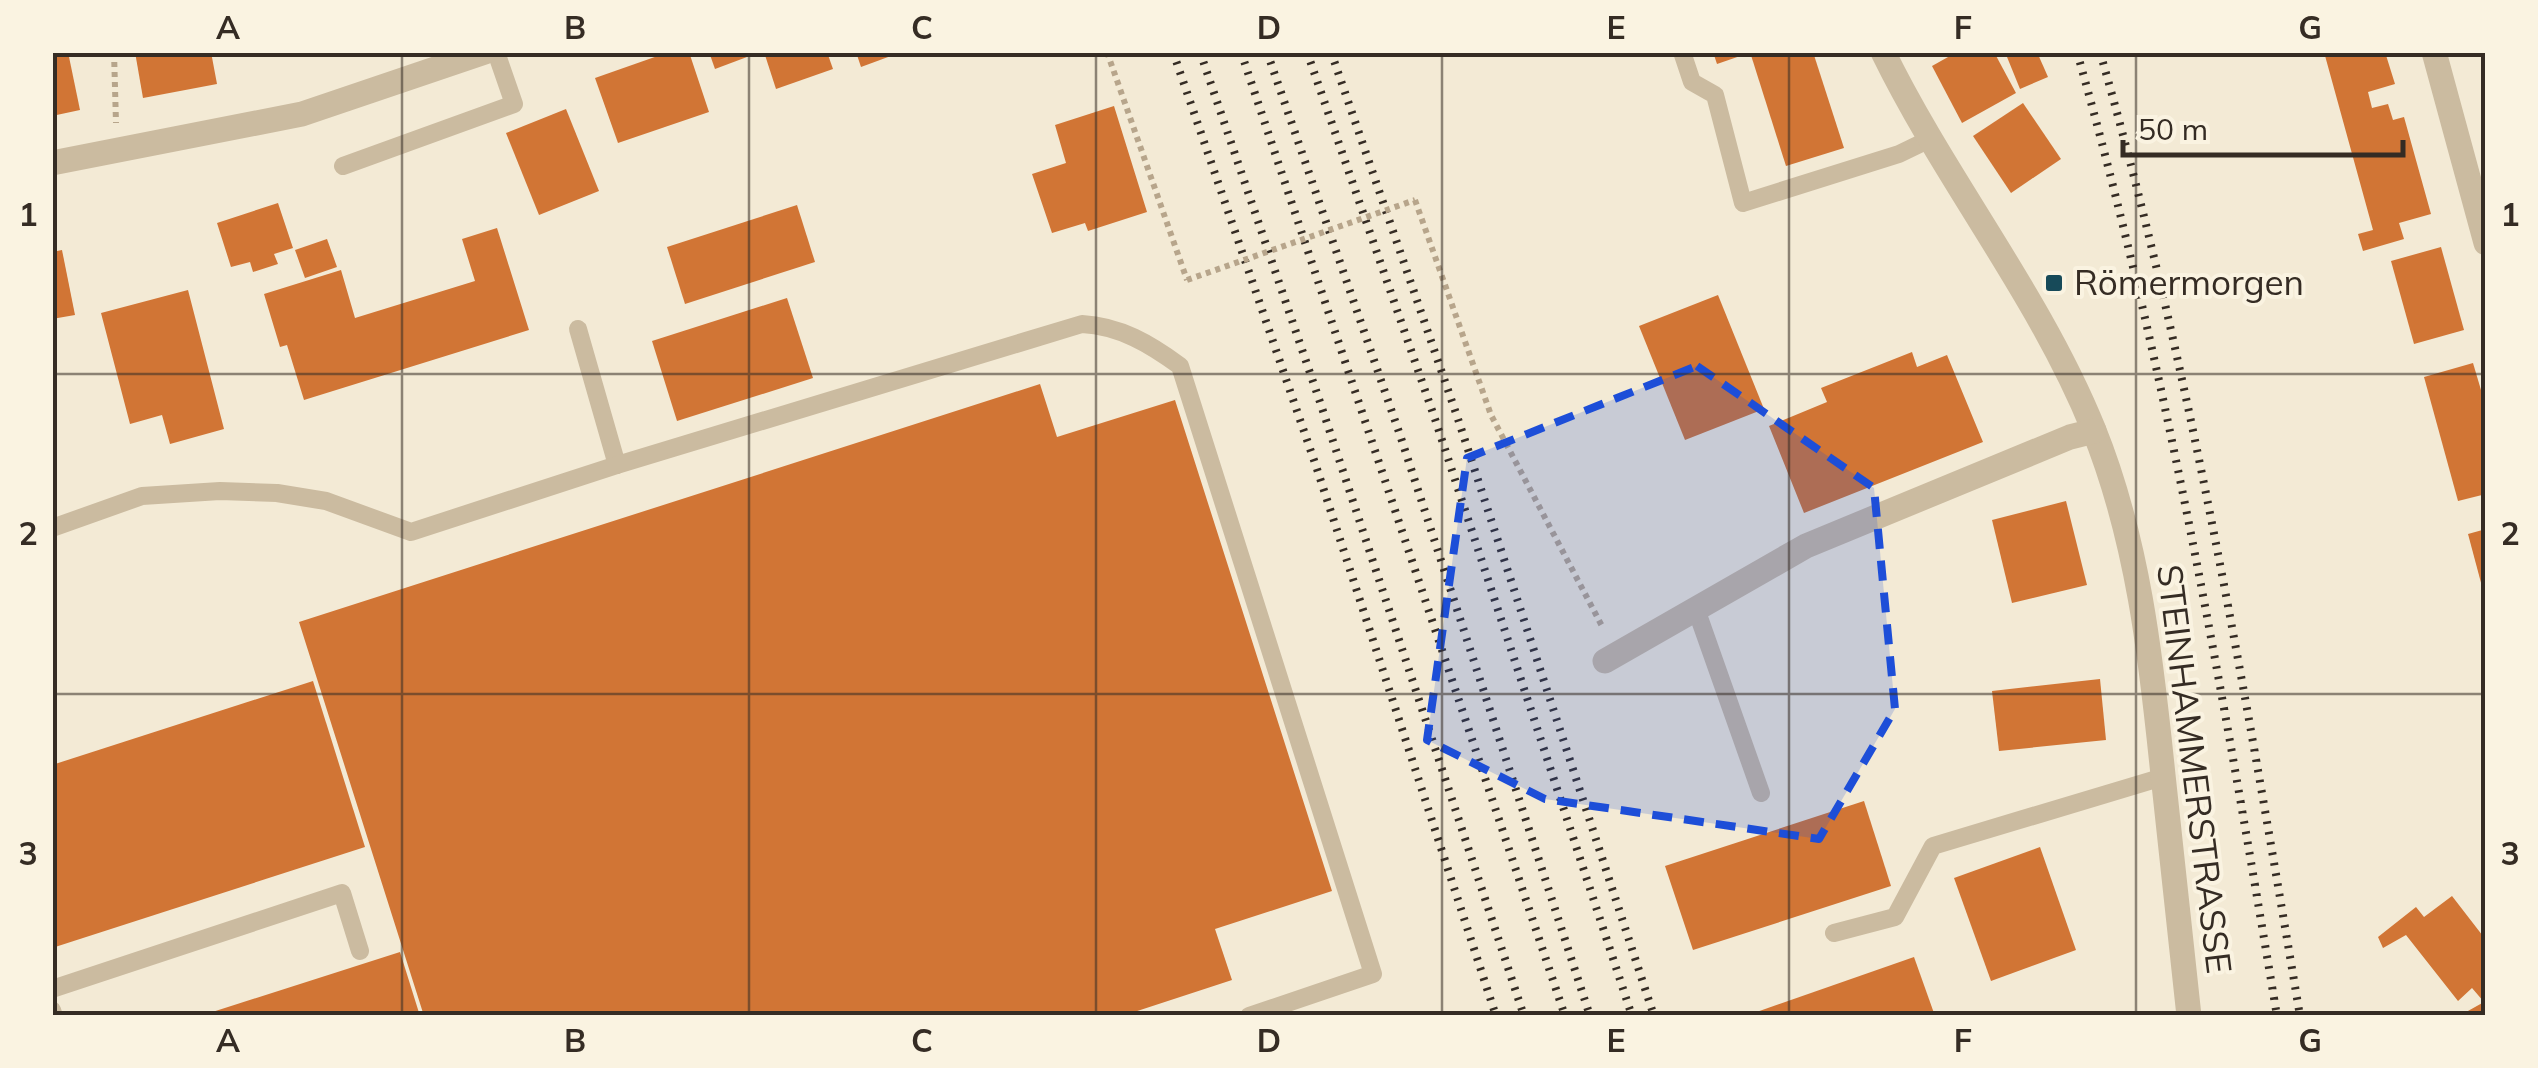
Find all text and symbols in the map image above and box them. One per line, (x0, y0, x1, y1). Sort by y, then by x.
text: A (216, 7, 240, 47)
text: B (564, 7, 586, 47)
text: C (911, 7, 933, 47)
text: D (1257, 7, 1281, 47)
text: E (1606, 7, 1626, 47)
text: F (1954, 7, 1972, 47)
text: G (2298, 7, 2322, 47)
scale bar (2123, 95, 2403, 157)
text: 50 m (2138, 110, 2208, 148)
text: 1 (18, 194, 38, 234)
text: 1 (2500, 194, 2520, 234)
place label: Römermorgen (2074, 260, 2304, 304)
marker: Römermorgen (2043, 272, 2065, 294)
text: 2 (18, 513, 38, 553)
text: 2 (2500, 513, 2520, 553)
street label: STEINHAMMERSTRASSE (2148, 562, 2242, 976)
text: 3 (18, 833, 38, 873)
text: 3 (2500, 833, 2520, 873)
text: A (216, 1020, 240, 1060)
text: B (564, 1020, 586, 1060)
text: C (911, 1020, 933, 1060)
text: D (1257, 1020, 1281, 1060)
text: E (1606, 1020, 1626, 1060)
text: F (1954, 1020, 1972, 1060)
text: G (2298, 1020, 2322, 1060)

